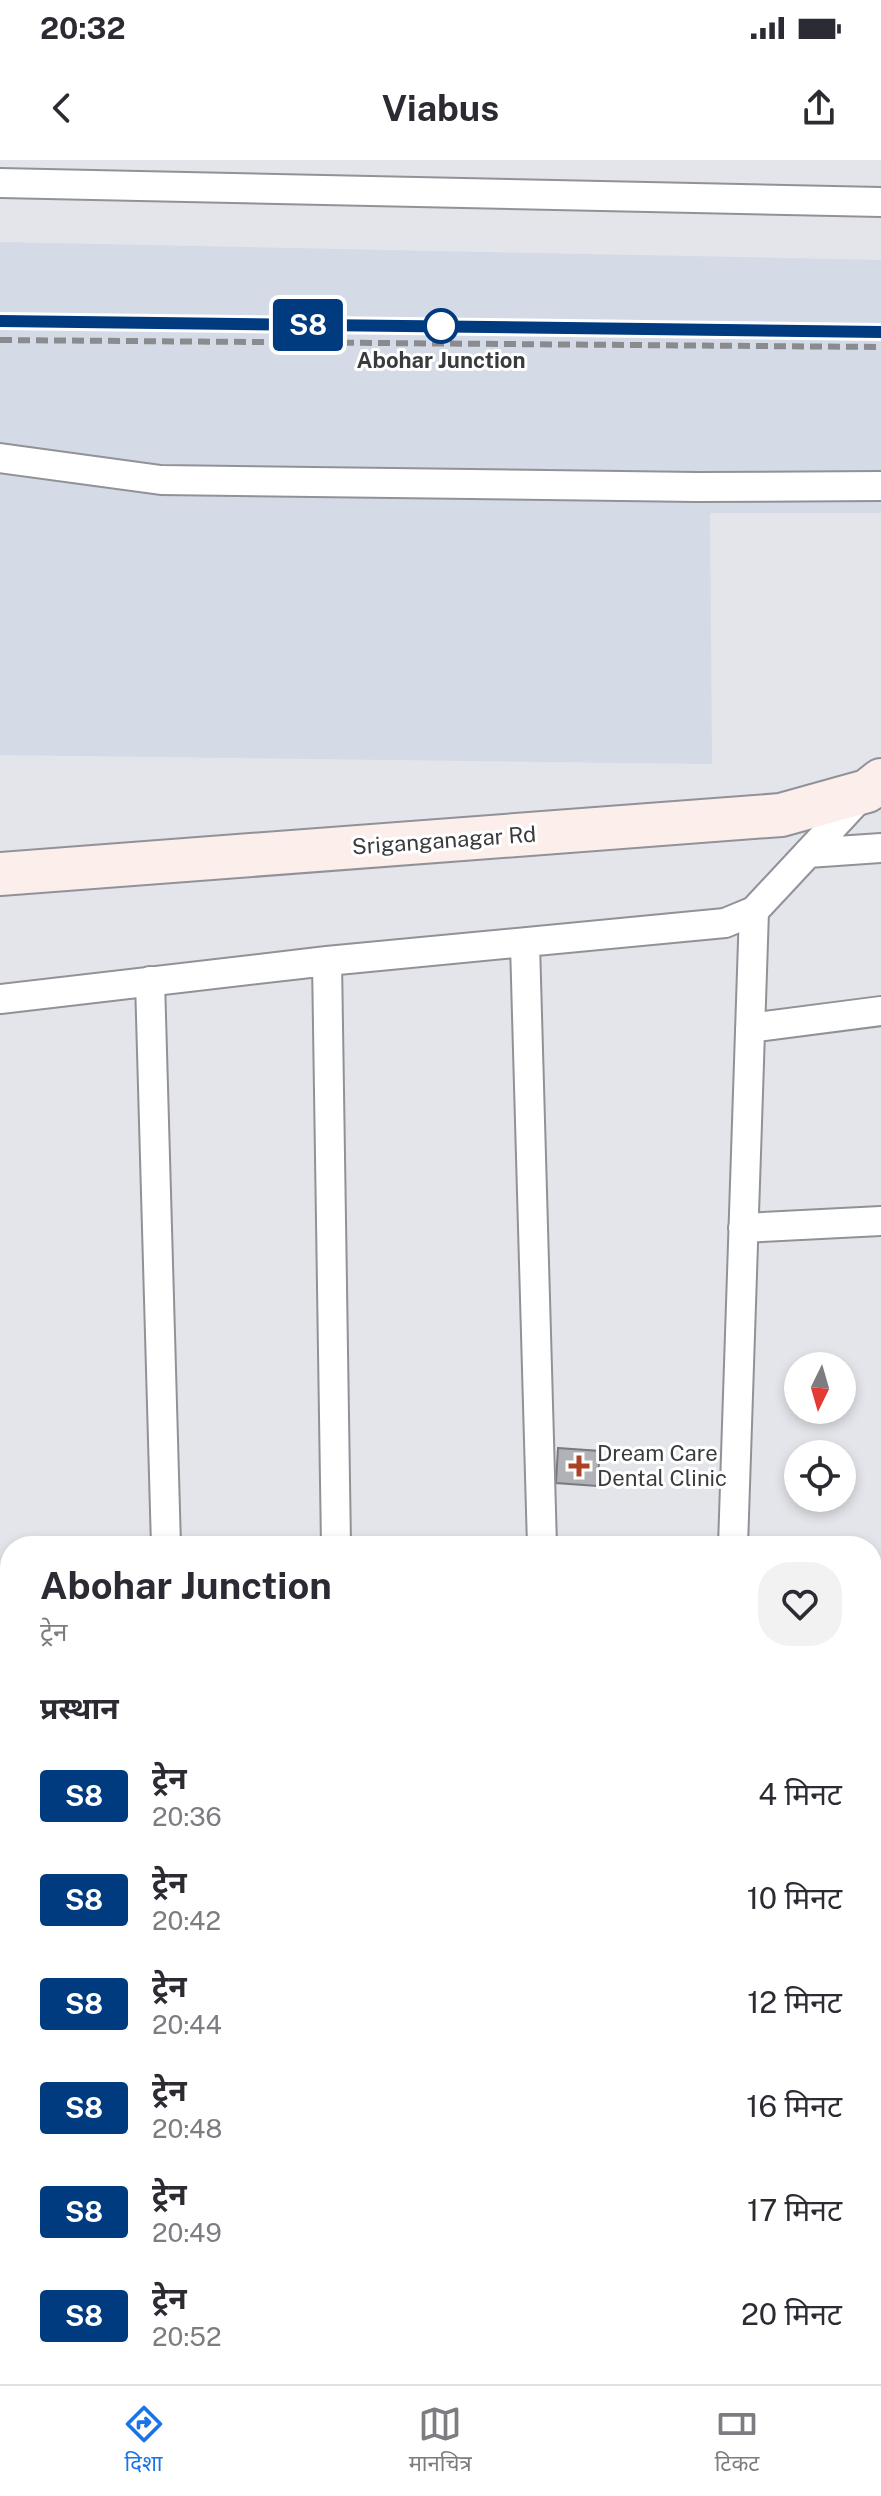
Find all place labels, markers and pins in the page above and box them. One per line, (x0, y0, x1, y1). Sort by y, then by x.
marker: Abohar Junction (424, 309, 458, 343)
place label: Abohar Junction (357, 347, 525, 373)
place label: Dream Care Dental Clinic (597, 1440, 727, 1491)
marker: Dream Care Dental Clinic (568, 1455, 590, 1477)

